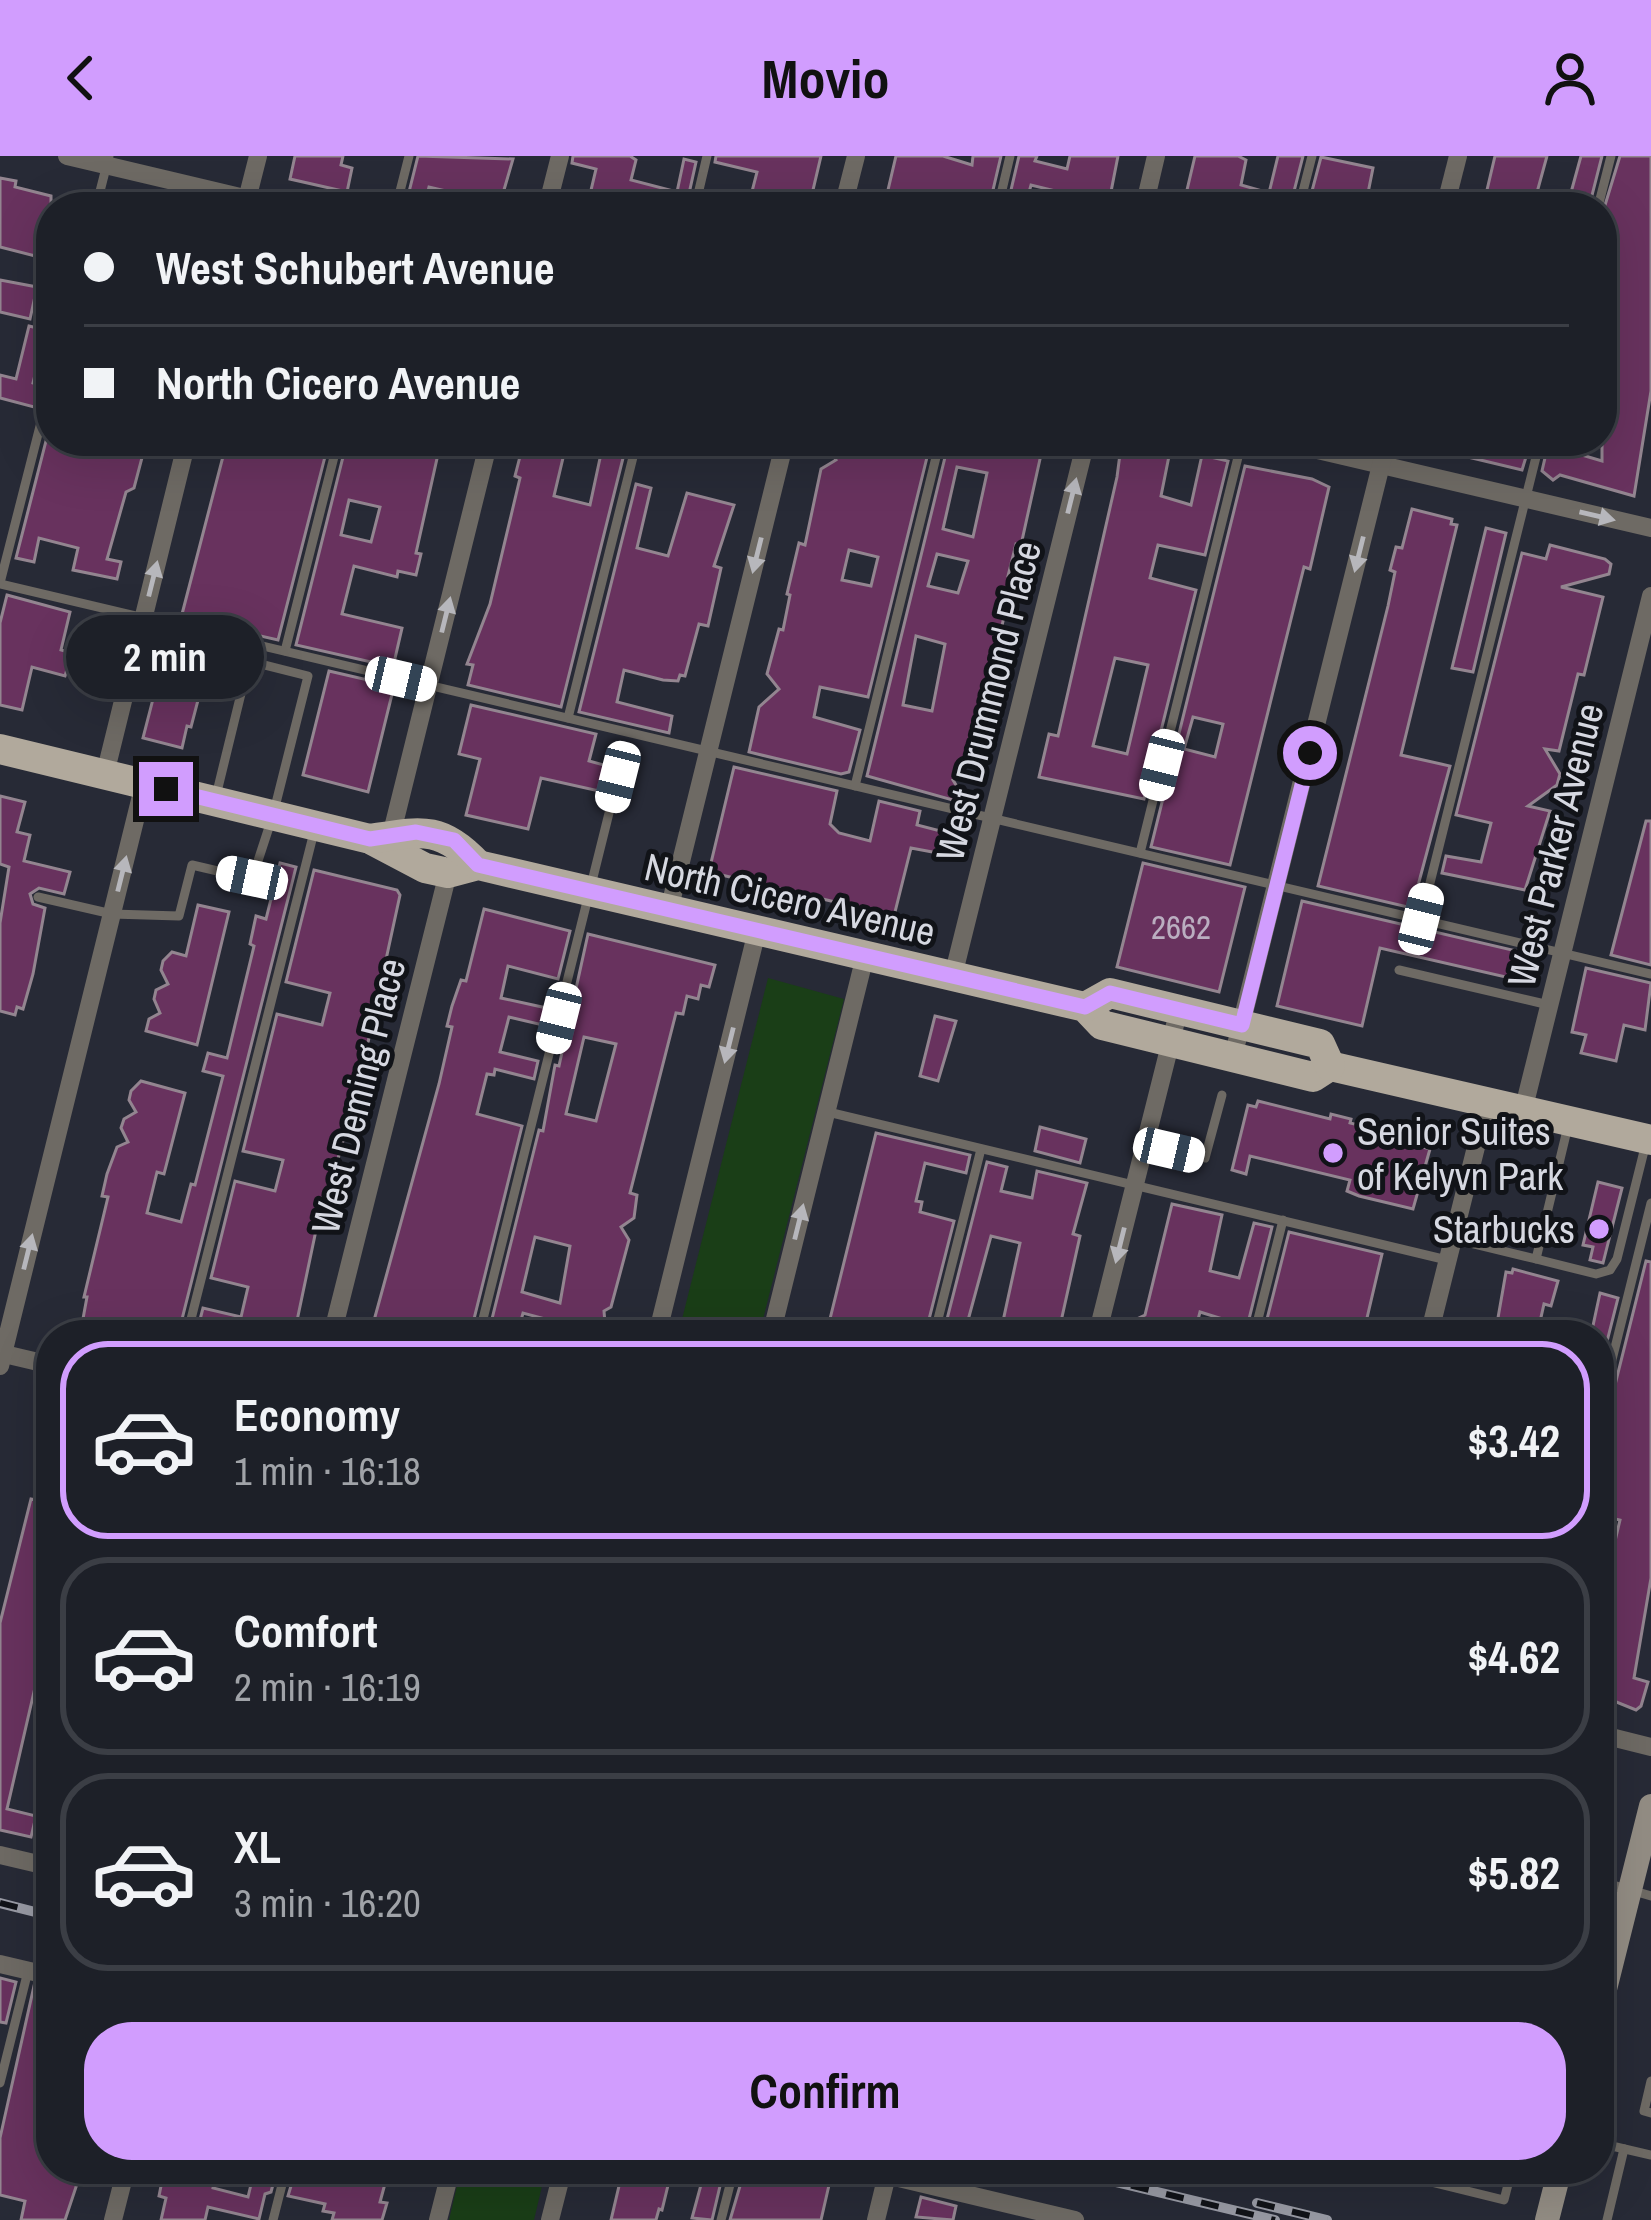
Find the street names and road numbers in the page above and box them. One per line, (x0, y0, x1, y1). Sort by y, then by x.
street label: West Drummond Place (923, 535, 1053, 867)
street label: West Parker Avenue (1495, 698, 1615, 992)
street label: North Cicero Avenue (640, 840, 940, 958)
street label: West Deming Place (299, 953, 417, 1239)

